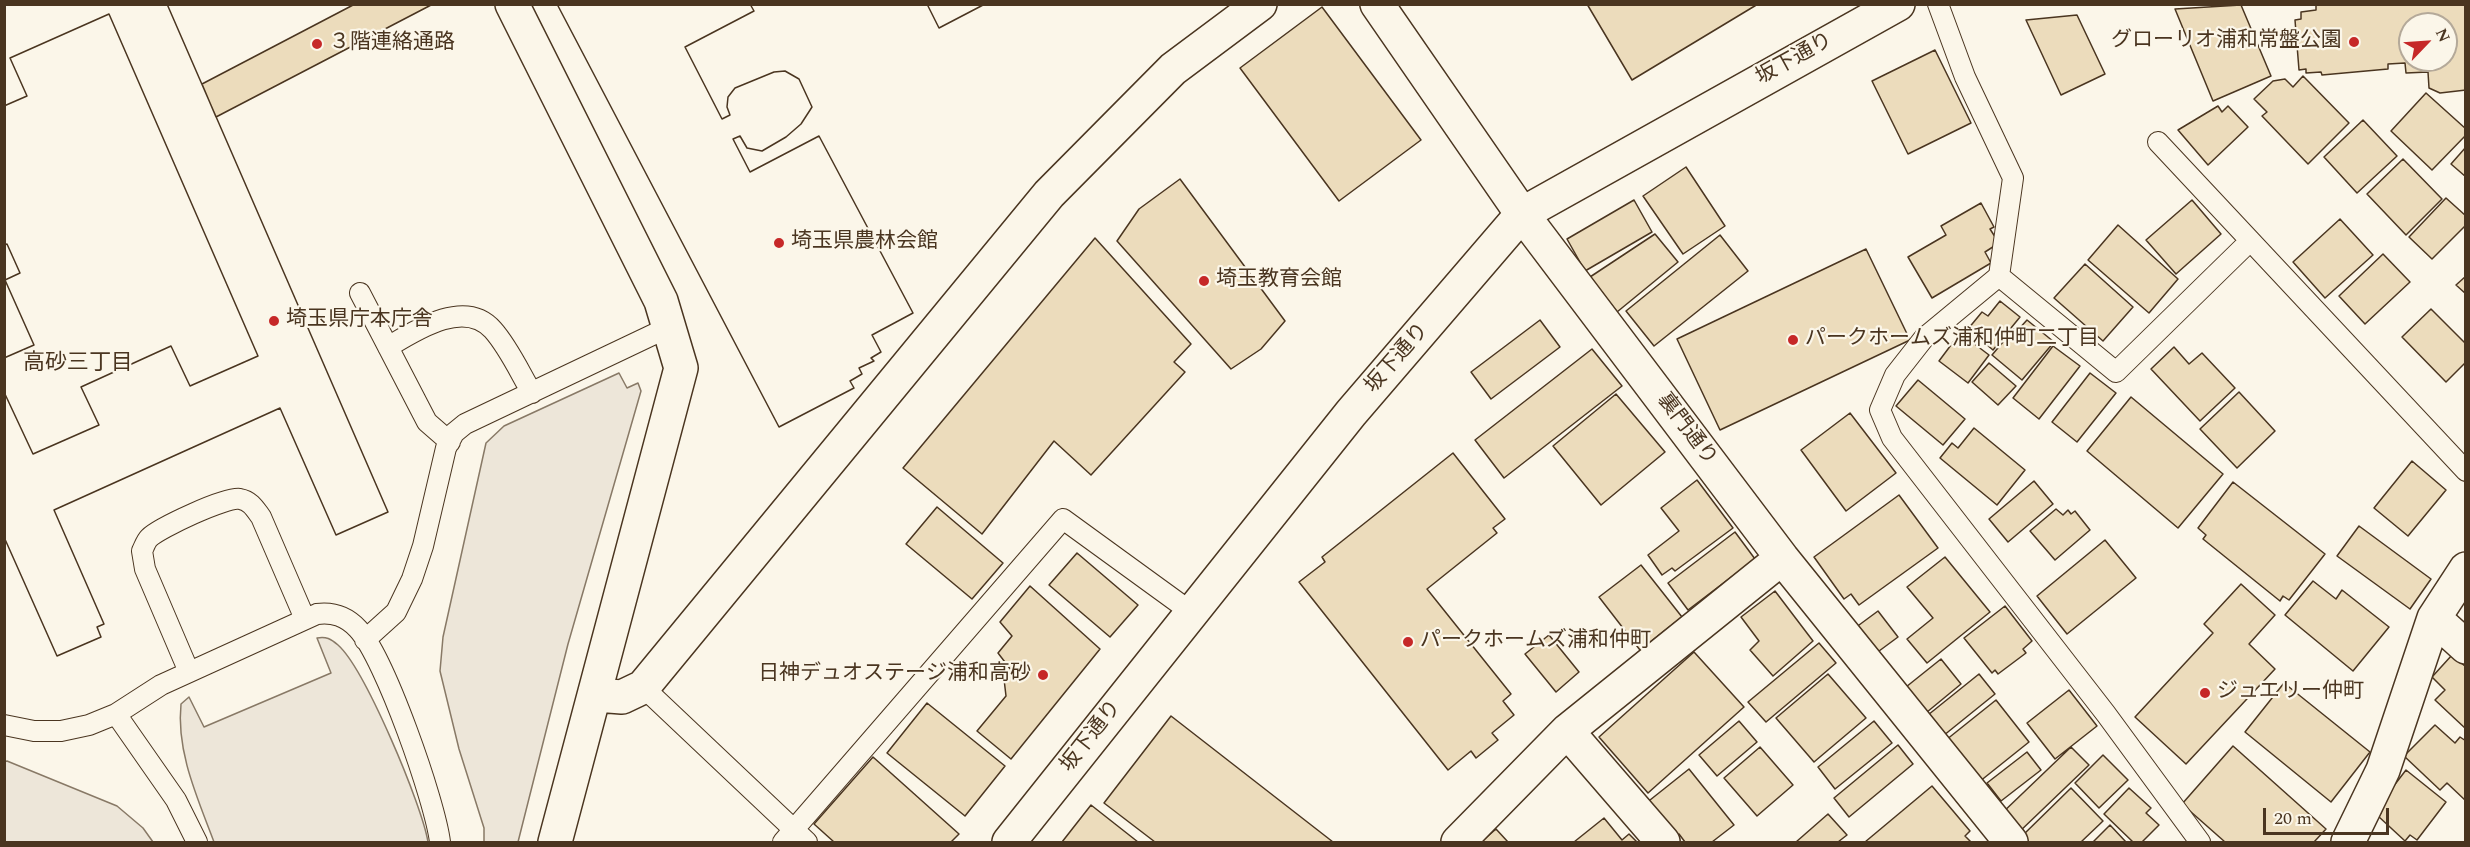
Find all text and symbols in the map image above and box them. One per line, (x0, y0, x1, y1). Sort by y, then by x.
north arrow (2398, 12, 2458, 72)
text: N (2429, 24, 2456, 46)
street label: 坂下通り (1752, 29, 1838, 91)
place label: グローリオ浦和常盤公園 (2111, 29, 2342, 55)
place label: ３階連絡通路 (329, 31, 455, 57)
marker: グローリオ浦和常盤公園 (2347, 35, 2361, 49)
marker: ３階連絡通路 (310, 37, 324, 51)
place label: 埼玉県農林会館 (791, 230, 938, 256)
marker: 埼玉県農林会館 (772, 236, 786, 250)
place label: 埼玉教育会館 (1216, 268, 1342, 294)
marker: 埼玉教育会館 (1197, 274, 1211, 288)
place label: 埼玉県庁本庁舎 (286, 308, 433, 334)
marker: 埼玉県庁本庁舎 (267, 314, 281, 328)
street label: 坂下通り (1361, 319, 1435, 399)
place label: パークホームズ浦和仲町二丁目 (1805, 327, 2099, 353)
marker: パークホームズ浦和仲町二丁目 (1786, 333, 1800, 347)
district label: 高砂三丁目 (23, 352, 133, 378)
street label: 裏門通り (1651, 389, 1721, 471)
place label: パークホームズ浦和仲町 (1420, 629, 1651, 655)
marker: パークホームズ浦和仲町 (1401, 635, 1415, 649)
place label: 日神デュオステージ浦和高砂 (758, 662, 1031, 688)
marker: 日神デュオステージ浦和高砂 (1036, 668, 1050, 682)
place label: ジュエリー仲町 (2217, 680, 2364, 706)
marker: ジュエリー仲町 (2198, 686, 2212, 700)
street label: 坂下通り (1056, 696, 1128, 778)
scale bar (2266, 796, 2392, 834)
text: 20 m (2274, 805, 2312, 832)

